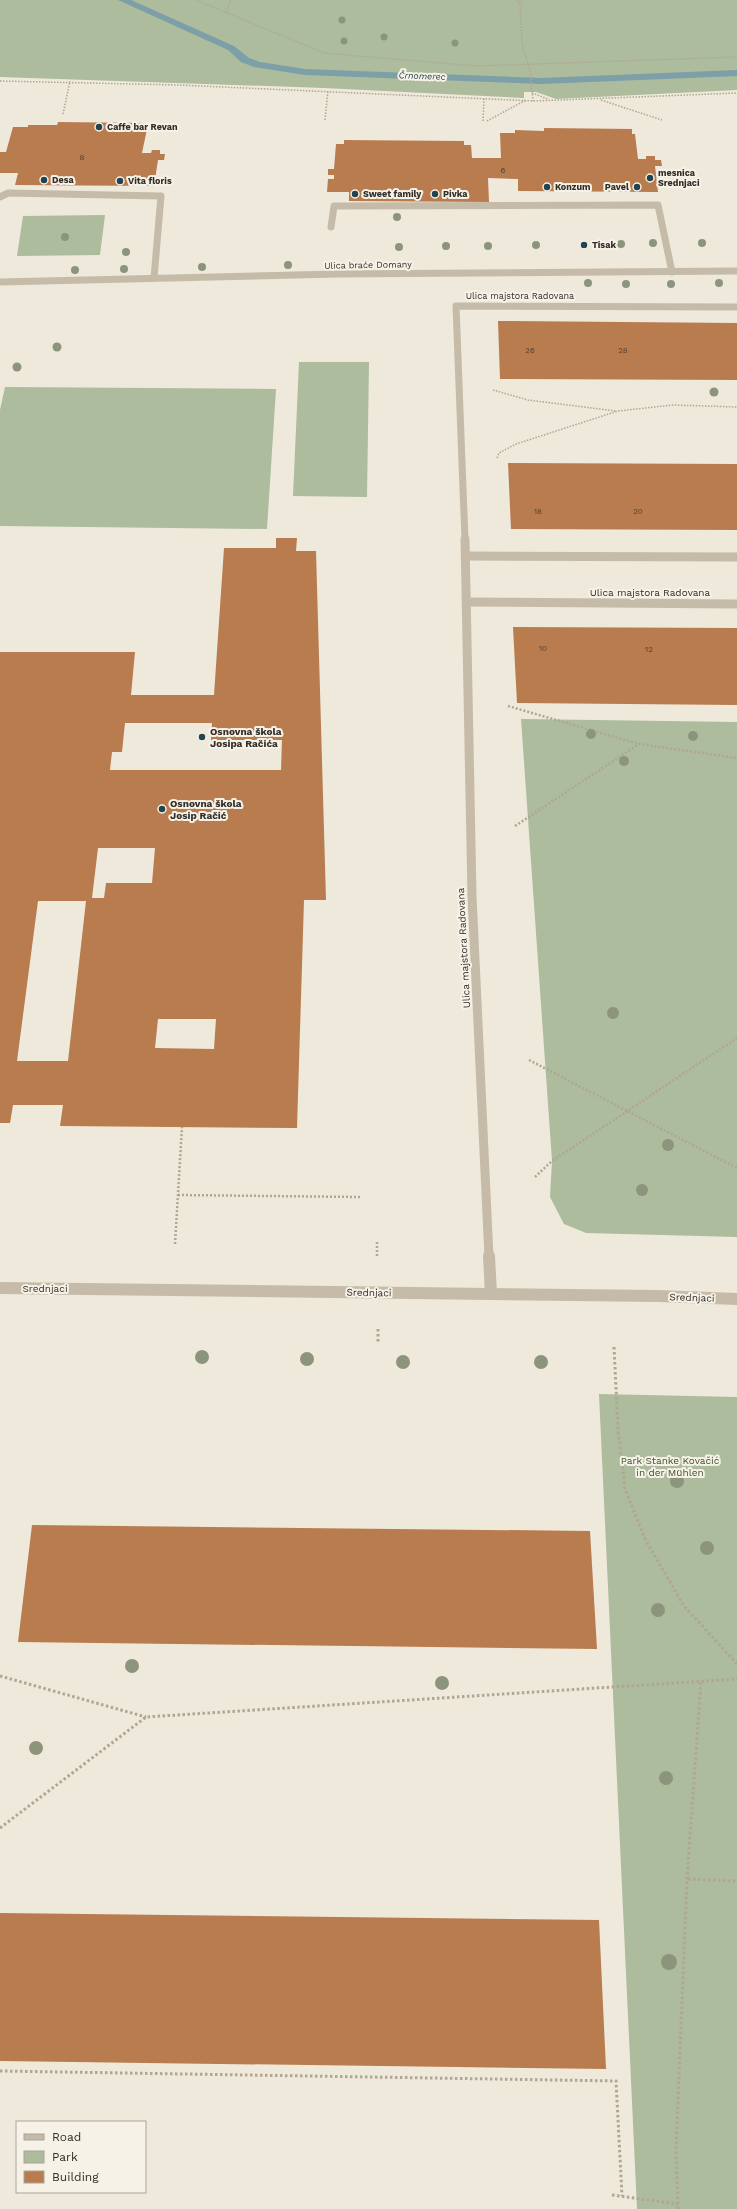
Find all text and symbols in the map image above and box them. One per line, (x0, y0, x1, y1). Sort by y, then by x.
water label: Črnomerec (398, 69, 446, 82)
marker: Caffe bar Revan (94, 122, 104, 132)
place label: Caffe bar Revan (107, 122, 178, 132)
house number: 8 (80, 153, 85, 162)
house number: 6 (501, 166, 506, 175)
place label: mesnica Srednjaci (658, 168, 700, 188)
marker: mesnica Srednjaci (645, 173, 655, 183)
marker: Desa (39, 175, 49, 185)
place label: Desa (52, 175, 74, 185)
marker: Vita floris (115, 176, 125, 186)
place label: Vita floris (128, 176, 172, 186)
marker: Konzum (542, 182, 552, 192)
place label: Konzum (555, 182, 591, 192)
place label: Pavel (605, 182, 629, 192)
marker: Pavel (632, 182, 642, 192)
marker: Sweet family (350, 189, 360, 199)
place label: Sweet family (363, 189, 422, 199)
marker: Pivka (430, 189, 440, 199)
place label: Pivka (443, 189, 468, 199)
marker: Tisak (579, 240, 589, 250)
place label: Tisak (592, 240, 616, 250)
street label: Ulica braće Domany (324, 259, 412, 271)
street label: Ulica majstora Radovana (466, 291, 574, 301)
house number: 26 (525, 346, 535, 355)
house number: 28 (618, 346, 628, 355)
house number: 18 (534, 507, 542, 516)
house number: 20 (633, 507, 643, 516)
street label: Ulica majstora Radovana (590, 587, 711, 598)
house number: 10 (539, 644, 547, 653)
house number: 12 (645, 645, 653, 654)
place label: Osnovna škola Josipa Račića (210, 726, 282, 749)
marker: Osnovna škola Josipa Račića (197, 732, 207, 742)
place label: Osnovna škola Josip Račić (170, 798, 242, 821)
marker: Osnovna škola Josip Račić (157, 804, 167, 814)
street label: Ulica majstora Radovana (455, 887, 472, 1008)
street label: Srednjaci (22, 1283, 68, 1294)
street label: Srednjaci (346, 1287, 392, 1298)
street label: Srednjaci (669, 1291, 715, 1304)
park label: Park Stanke Kovačić in der Mühlen (621, 1455, 720, 1478)
legend (16, 2121, 146, 2193)
text: Road (52, 2130, 81, 2144)
text: Park (52, 2150, 78, 2164)
text: Building (52, 2170, 99, 2184)

